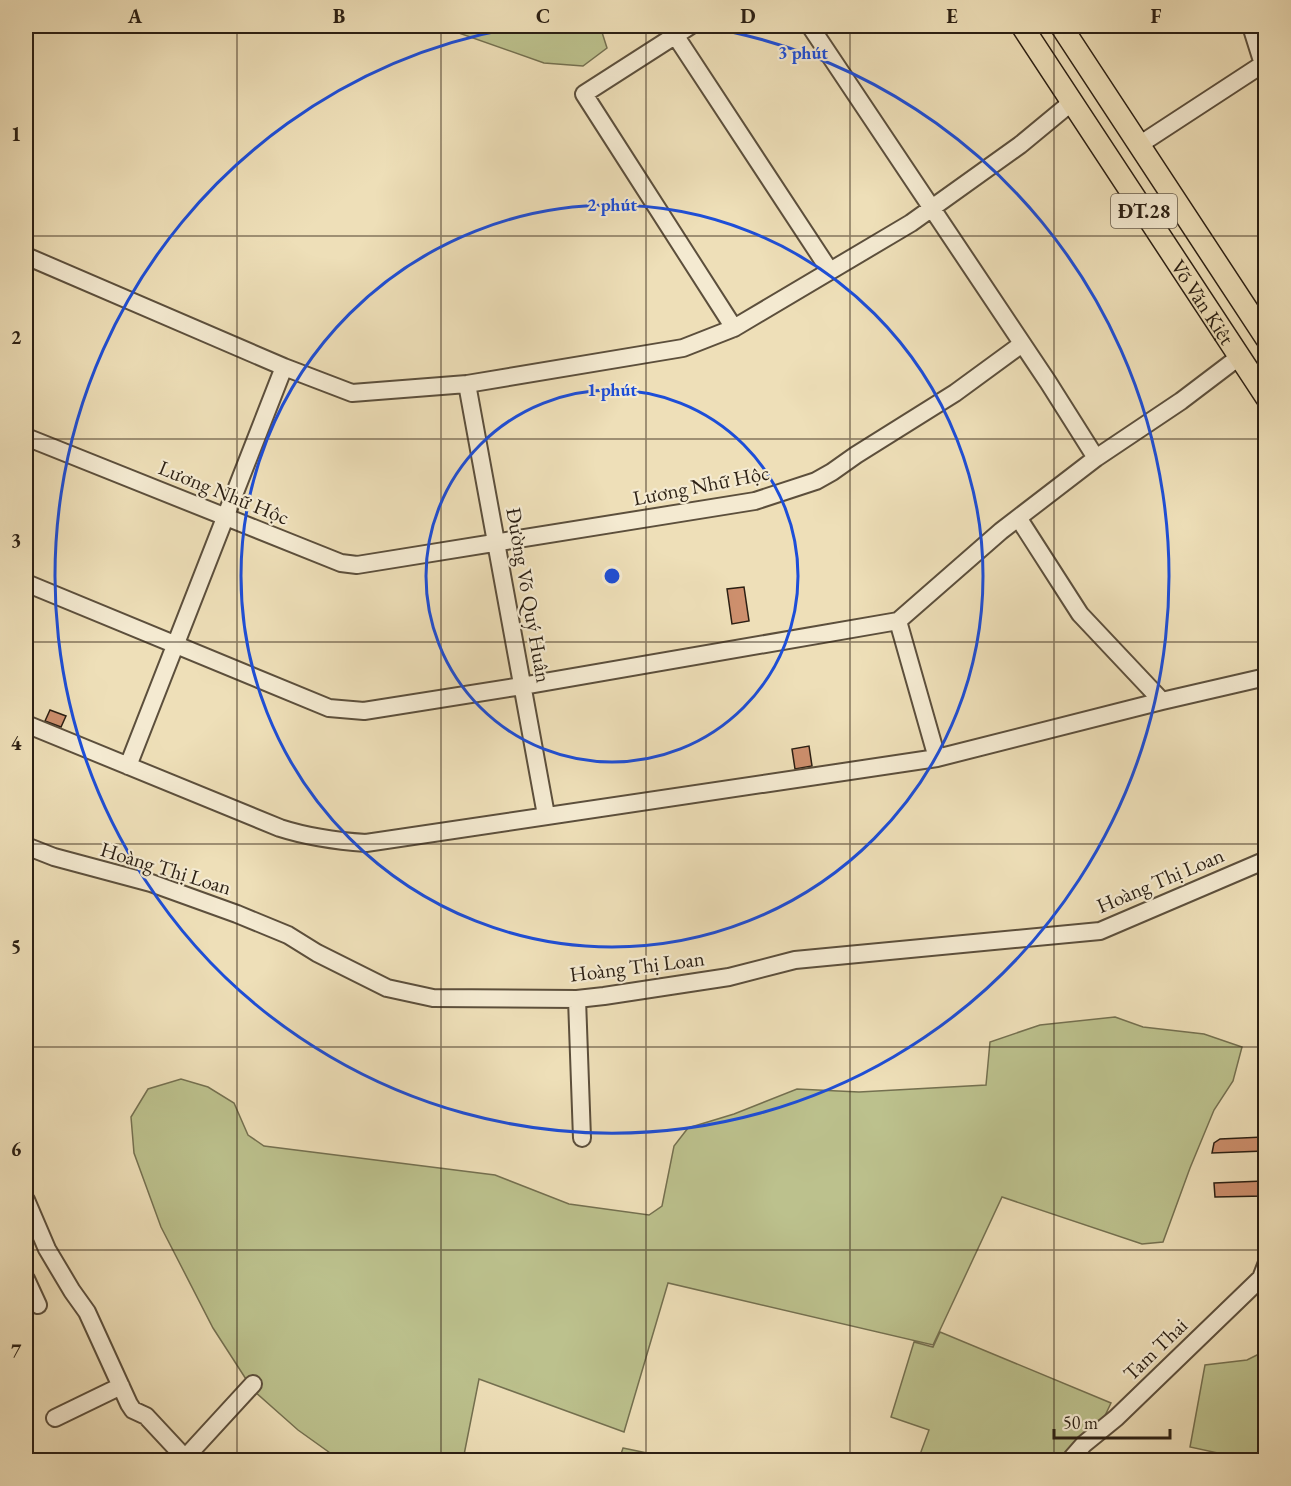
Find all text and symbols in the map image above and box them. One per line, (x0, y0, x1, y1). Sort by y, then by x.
text: A (127, 3, 143, 29)
text: B (333, 3, 345, 29)
text: C (536, 3, 550, 29)
text: D (740, 3, 756, 29)
text: E (946, 3, 958, 29)
text: F (1151, 3, 1162, 29)
text: 3 phút (778, 41, 828, 64)
text: 1 (11, 121, 21, 147)
text: 2 phút (587, 193, 637, 216)
road number: ĐT.28 (1111, 194, 1177, 228)
street label: Võ Văn Kiệt (1166, 254, 1241, 350)
text: 2 (11, 324, 22, 350)
text: 1 phút (587, 378, 637, 401)
street label: Lương Nhữ Hộc (155, 454, 293, 530)
street label: Lương Nhữ Hộc (630, 459, 772, 511)
street label: Đường Võ Quý Huân (499, 505, 558, 685)
text: 3 (11, 527, 21, 553)
centre of rings (602, 566, 622, 586)
text: 4 (11, 730, 22, 756)
street label: Hoàng Thị Loan (97, 835, 235, 901)
street label: Hoàng Thị Loan (1092, 841, 1228, 919)
text: 5 (11, 933, 21, 959)
street label: Hoàng Thị Loan (568, 944, 706, 988)
text: 6 (11, 1136, 22, 1162)
street label: Tam Thai (1117, 1312, 1193, 1386)
text: 7 (11, 1338, 22, 1364)
scale bar (1054, 1402, 1170, 1440)
text: 50 m (1063, 1411, 1098, 1434)

